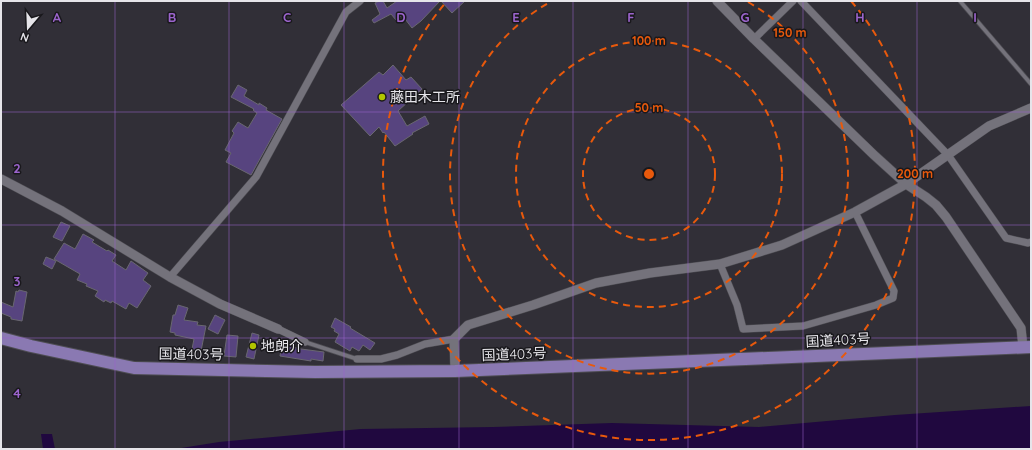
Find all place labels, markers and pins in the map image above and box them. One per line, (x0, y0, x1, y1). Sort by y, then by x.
place label: 藤田木工所 (390, 88, 460, 106)
marker: 藤田木工所 (377, 92, 387, 102)
centre of rings (642, 167, 656, 181)
place label: 地朗介 (261, 337, 303, 355)
marker: 地朗介 (248, 341, 258, 351)

